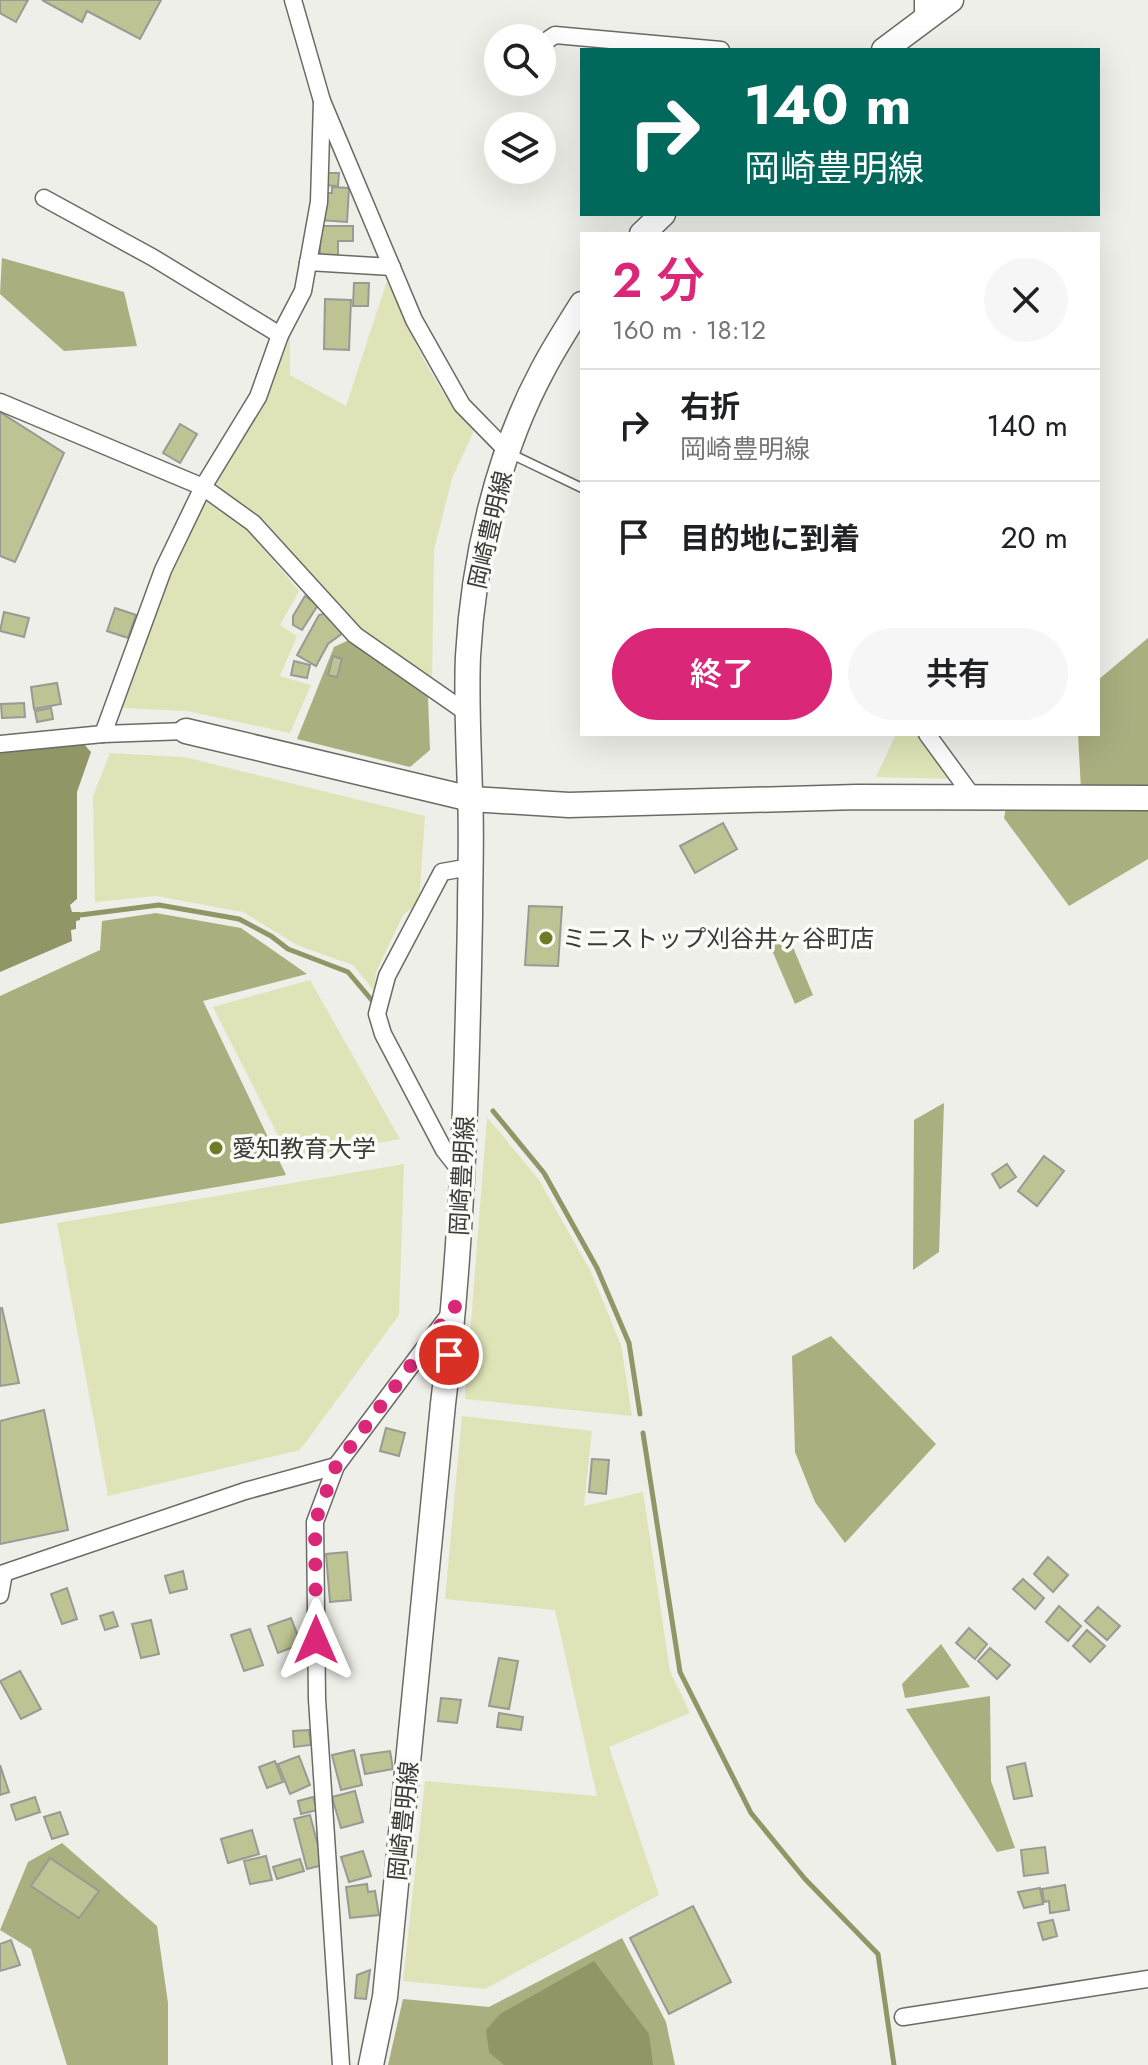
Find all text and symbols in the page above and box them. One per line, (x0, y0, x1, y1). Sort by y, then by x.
map controls (484, 24, 556, 184)
button: search (484, 24, 556, 96)
text: 140 m (744, 64, 911, 145)
icon: right (612, 80, 716, 184)
button: layers (484, 112, 556, 184)
text: 岡崎豊明線 (744, 142, 924, 194)
text: 2 分 (612, 246, 705, 315)
button: close (984, 258, 1068, 342)
text: 160 m · 18:12 (612, 311, 766, 349)
text: 右折 (680, 385, 740, 428)
icon: right (612, 403, 656, 447)
text: 140 m (987, 404, 1068, 447)
text: 岡崎豊明線 (680, 430, 810, 468)
street label: 岡崎豊明線 (459, 468, 521, 592)
icon: arrive (612, 515, 656, 559)
text: 20 m (1001, 516, 1068, 559)
text: 目的地に到着 (680, 517, 860, 560)
button: 終了 (612, 628, 832, 720)
button: 共有 (848, 628, 1068, 720)
place label: ミニストップ刈谷井ヶ谷町店 (562, 921, 874, 956)
marker: ミニストップ刈谷井ヶ谷町店 (537, 929, 555, 947)
street label: 岡崎豊明線 (441, 1115, 483, 1237)
place label: 愛知教育大学 (232, 1131, 376, 1166)
marker: 愛知教育大学 (207, 1139, 225, 1157)
pin (415, 1321, 483, 1389)
icon: arrive (427, 1333, 471, 1377)
position arrow (274, 1598, 358, 1682)
street label: 岡崎豊明線 (379, 1759, 427, 1883)

